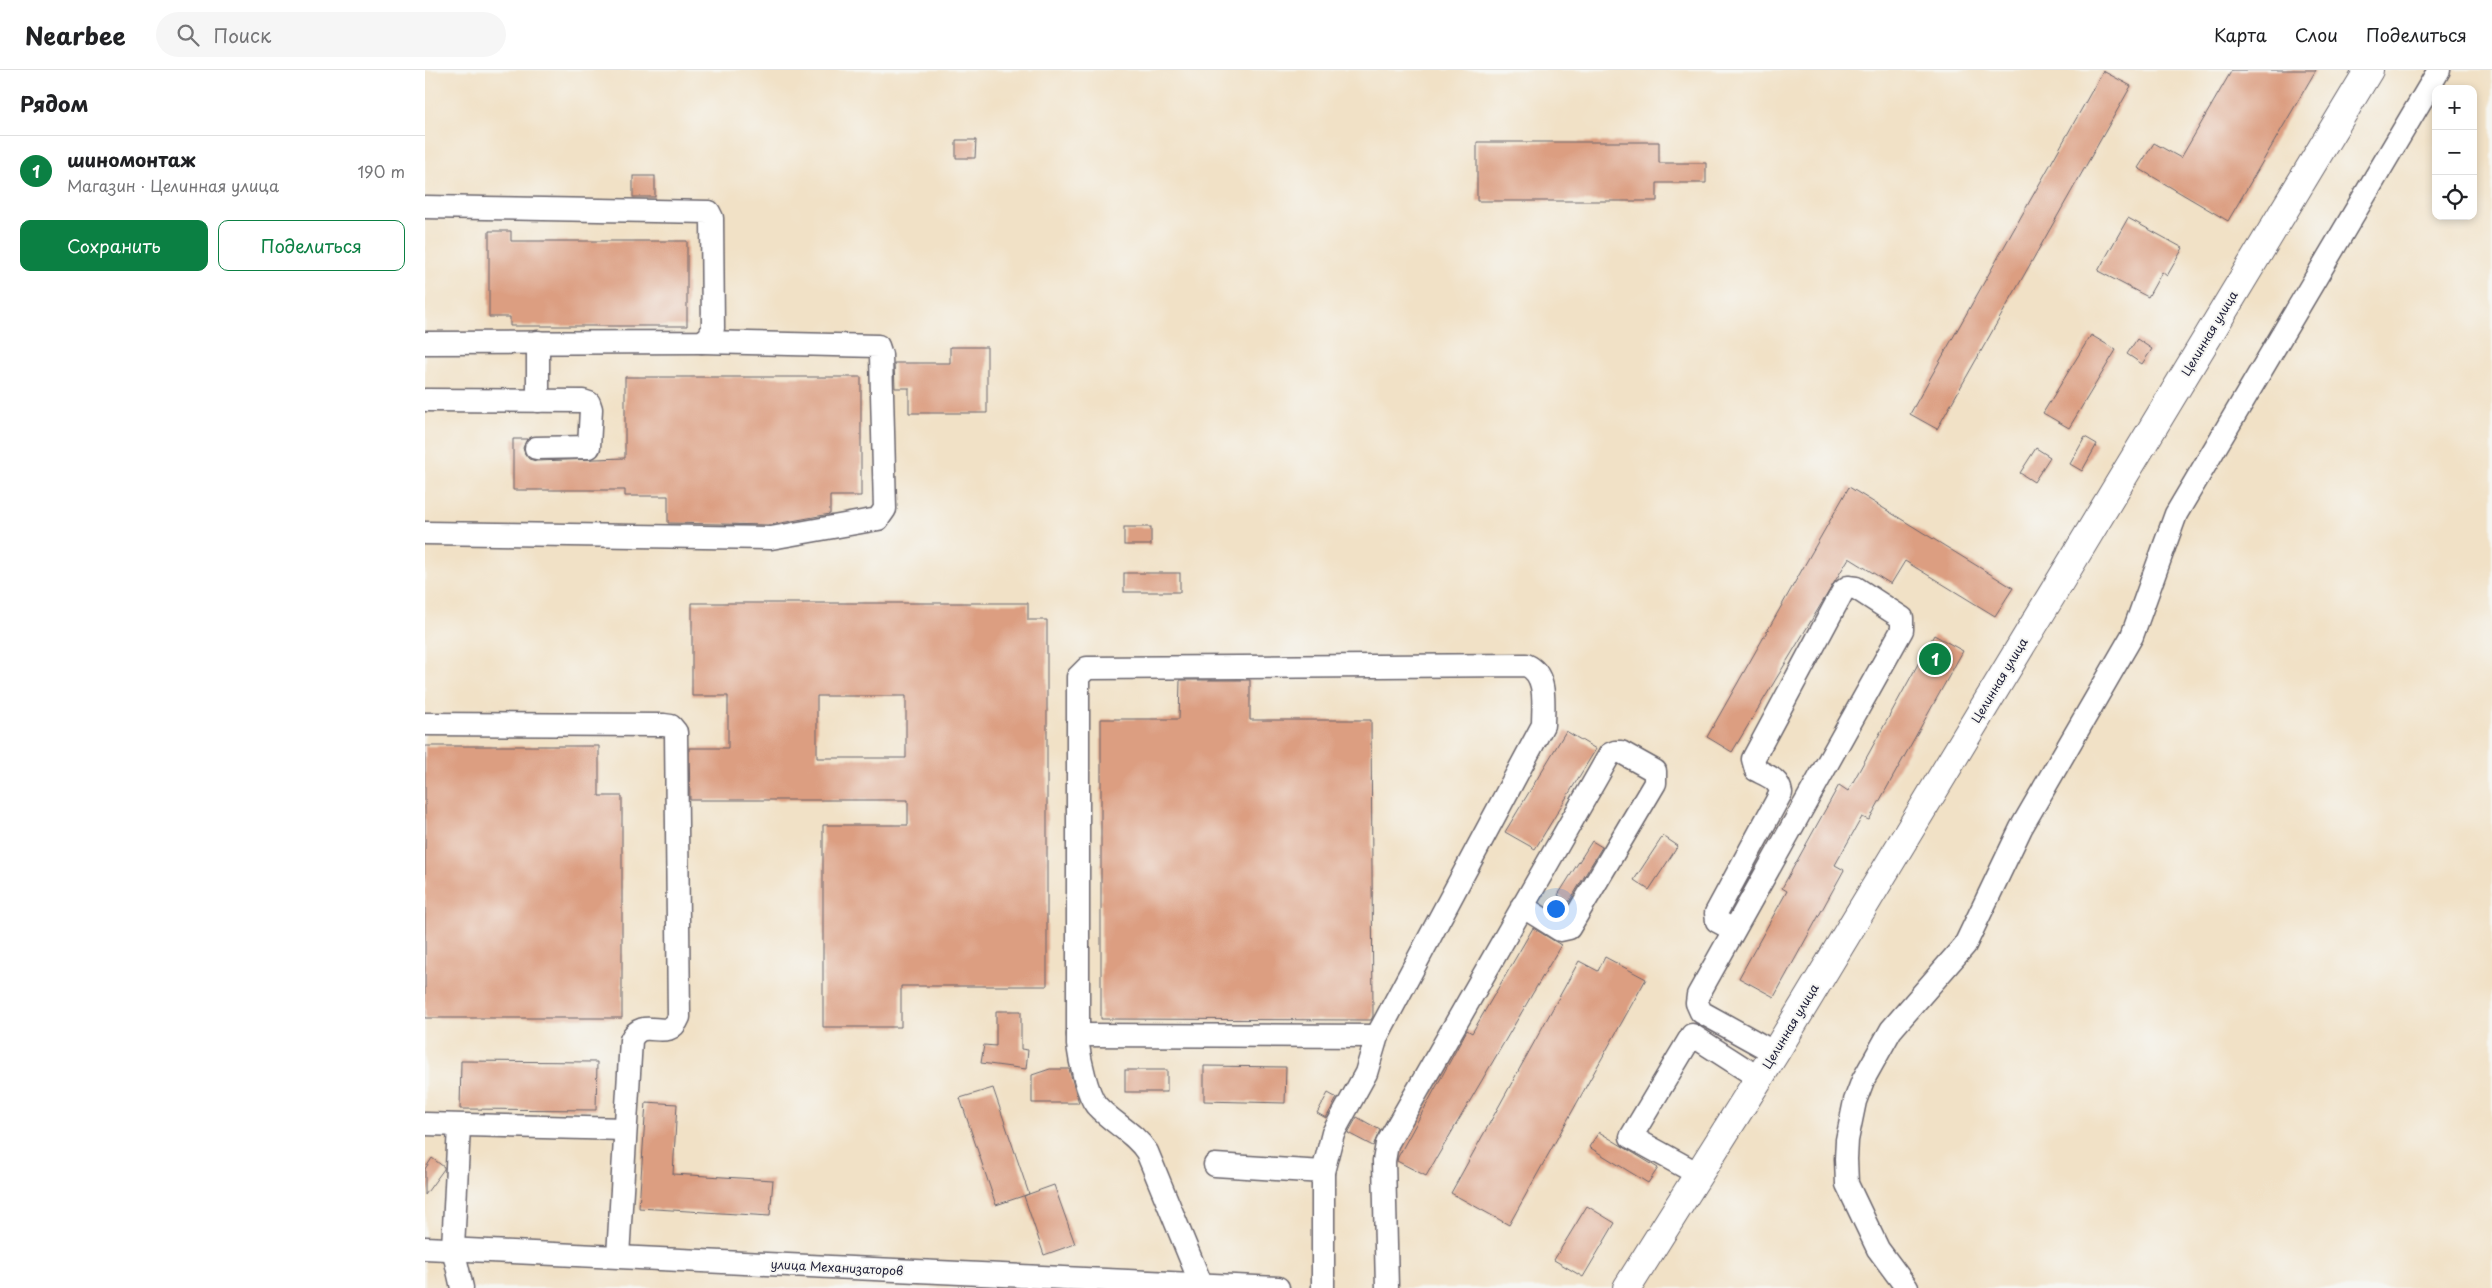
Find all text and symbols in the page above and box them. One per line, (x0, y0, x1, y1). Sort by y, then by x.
search box (156, 12, 506, 57)
text: Nearbee (25, 17, 126, 53)
icon: search (174, 21, 202, 49)
text: Поиск (214, 21, 271, 49)
text: Карта (2214, 21, 2267, 48)
text: Слои (2295, 21, 2338, 48)
text: Поделиться (2366, 21, 2467, 48)
map controls (2432, 85, 2477, 220)
button: + (2432, 85, 2477, 130)
text: Рядом (20, 87, 88, 119)
button: − (2432, 130, 2477, 175)
text: шиномонтаж (67, 145, 196, 173)
text: 1 (32, 159, 40, 183)
text: 190 m (357, 159, 405, 183)
text: Магазин · Целинная улица (67, 173, 279, 197)
button: locate (2432, 175, 2477, 220)
button: Сохранить (20, 220, 208, 271)
button: Поделиться (218, 220, 405, 271)
street label: Целинная улица (2176, 287, 2242, 379)
street label: Целинная улица (1966, 634, 2032, 726)
pin: 1 (1919, 640, 1951, 678)
your location (1543, 896, 1569, 922)
street label: Целинная улица (1757, 980, 1823, 1072)
street label: улица Механизаторов (770, 1255, 904, 1279)

